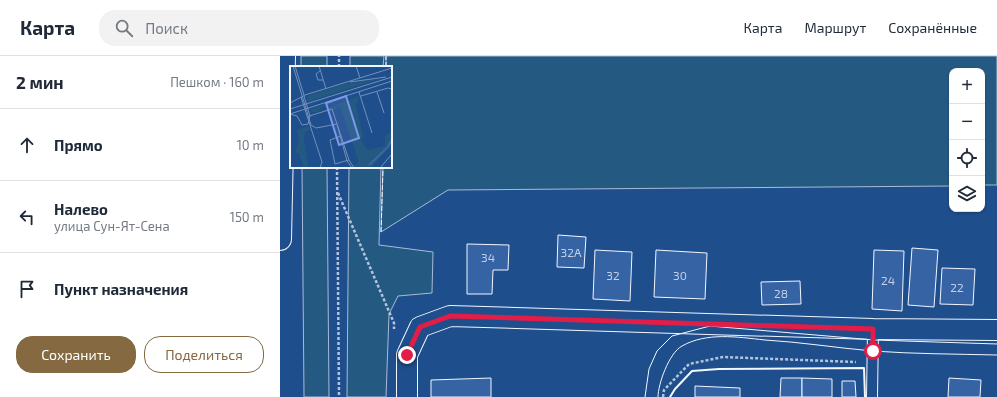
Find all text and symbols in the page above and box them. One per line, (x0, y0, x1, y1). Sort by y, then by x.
search box (99, 10, 379, 46)
text: Карта (20, 16, 75, 39)
icon: search (113, 17, 135, 39)
text: Поиск (145, 19, 188, 37)
text: Карта (744, 19, 782, 36)
text: Маршрут (804, 19, 866, 36)
text: Сохранённые (888, 19, 977, 36)
inset map (290, 66, 392, 168)
map controls (949, 68, 985, 212)
button: + (949, 68, 985, 104)
text: 2 мин (16, 72, 64, 92)
text: Пешком · 160 m (170, 74, 264, 90)
button: − (949, 104, 985, 140)
icon: ahead (16, 134, 38, 156)
text: Прямо (54, 136, 103, 154)
text: 10 m (237, 137, 264, 153)
button: locate (949, 140, 985, 176)
button: layers (949, 176, 985, 212)
text: Налево (54, 200, 108, 218)
icon: left (16, 206, 38, 228)
text: 150 m (230, 209, 264, 225)
text: улица Сун-Ят-Сена (54, 218, 170, 234)
house number: 32А (561, 245, 582, 259)
house number: 34 (481, 250, 495, 264)
house number: 32 (606, 268, 620, 282)
house number: 30 (673, 268, 687, 282)
house number: 24 (881, 273, 895, 287)
icon: arrive (16, 278, 38, 300)
text: Пункт назначения (54, 280, 188, 298)
house number: 22 (950, 280, 964, 294)
house number: 28 (774, 286, 788, 300)
button: Сохранить (16, 336, 136, 373)
button: Поделиться (144, 336, 264, 373)
route start (864, 342, 882, 360)
route end (398, 346, 416, 364)

